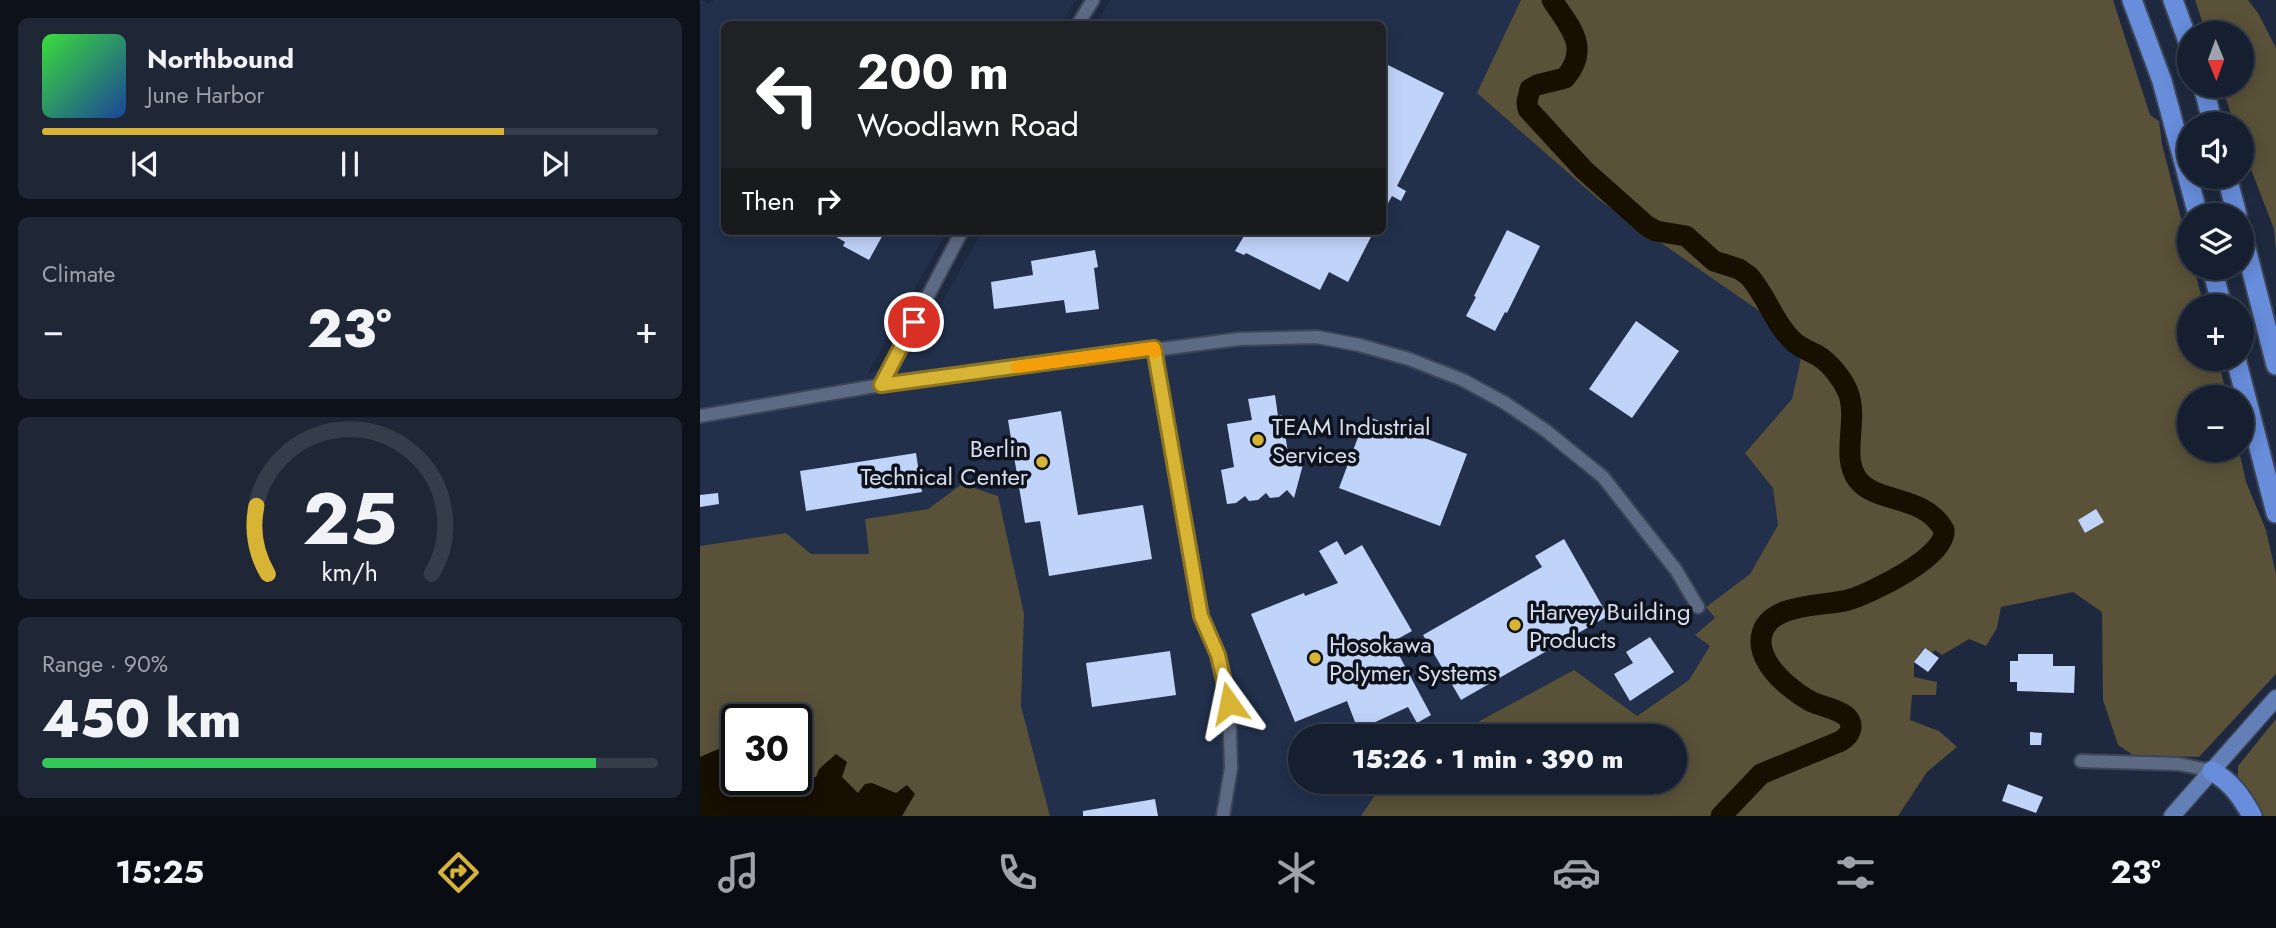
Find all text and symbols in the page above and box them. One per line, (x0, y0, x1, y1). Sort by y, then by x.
north arrow (2177, 21, 2254, 98)
map controls (2177, 21, 2254, 462)
text: 200 m (857, 37, 1009, 107)
text: Northbound (147, 40, 294, 78)
icon: left (742, 49, 833, 140)
text: June Harbor (147, 78, 264, 112)
text: Woodlawn Road (857, 102, 1079, 148)
button: sound (2177, 112, 2254, 189)
icon: previous (126, 145, 164, 183)
icon: pause (331, 145, 369, 183)
icon: next (536, 145, 574, 183)
text: Then (742, 182, 795, 220)
icon: right (809, 182, 847, 220)
button: layers (2177, 203, 2254, 280)
text: Climate (42, 257, 115, 291)
text: 23° (307, 291, 392, 367)
pin (884, 292, 944, 352)
button: + (2177, 294, 2254, 371)
text: − (42, 302, 64, 357)
text: + (635, 302, 658, 357)
icon: arrive (895, 303, 933, 341)
button: − (2177, 385, 2254, 462)
place label: TEAM Industrial Services (1272, 409, 1431, 472)
place label: Berlin Technical Center (860, 431, 1029, 494)
marker: TEAM Industrial Services (1250, 432, 1266, 448)
marker: Berlin Technical Center (1034, 454, 1050, 470)
text: 25 (303, 466, 397, 571)
text: km/h (322, 553, 378, 589)
place label: Harvey Building Products (1529, 594, 1691, 657)
marker: Harvey Building Products (1507, 617, 1523, 633)
place label: Hosokawa Polymer Systems (1329, 627, 1497, 690)
text: Range · 90% (42, 647, 168, 681)
marker: Hosokawa Polymer Systems (1307, 650, 1323, 666)
position arrow (1192, 666, 1266, 740)
text: 450 km (42, 681, 241, 757)
speed limit sign: 30 (721, 704, 812, 795)
text: 15:26 · 1 min · 390 m (1352, 740, 1623, 778)
icon: directions (434, 848, 483, 897)
icon: music (714, 848, 763, 897)
icon: phone (993, 848, 1042, 897)
icon: climate (1272, 848, 1321, 897)
icon: car (1552, 848, 1601, 897)
icon: filters (1831, 848, 1880, 897)
text: 15:25 (115, 849, 204, 895)
text: 23° (2110, 849, 2161, 895)

